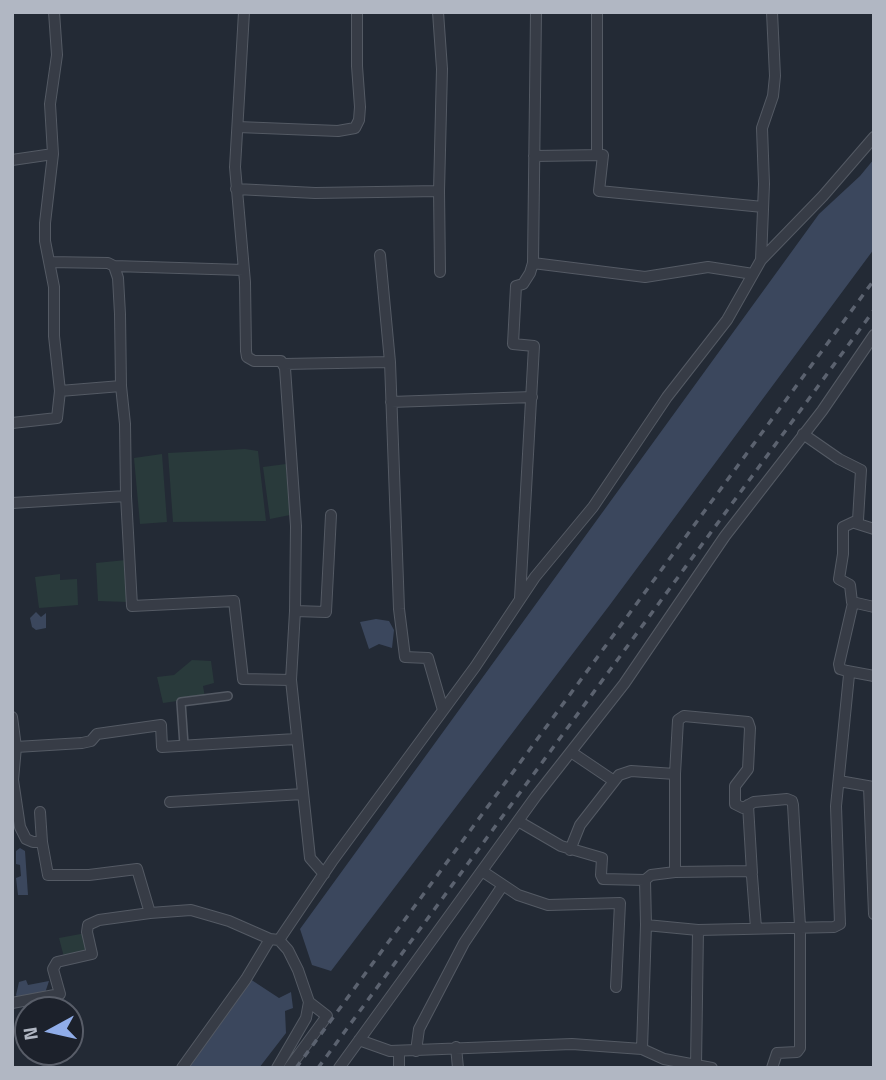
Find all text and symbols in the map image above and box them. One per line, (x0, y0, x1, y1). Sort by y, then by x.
north arrow (14, 996, 84, 1066)
text: N (14, 1025, 45, 1042)

